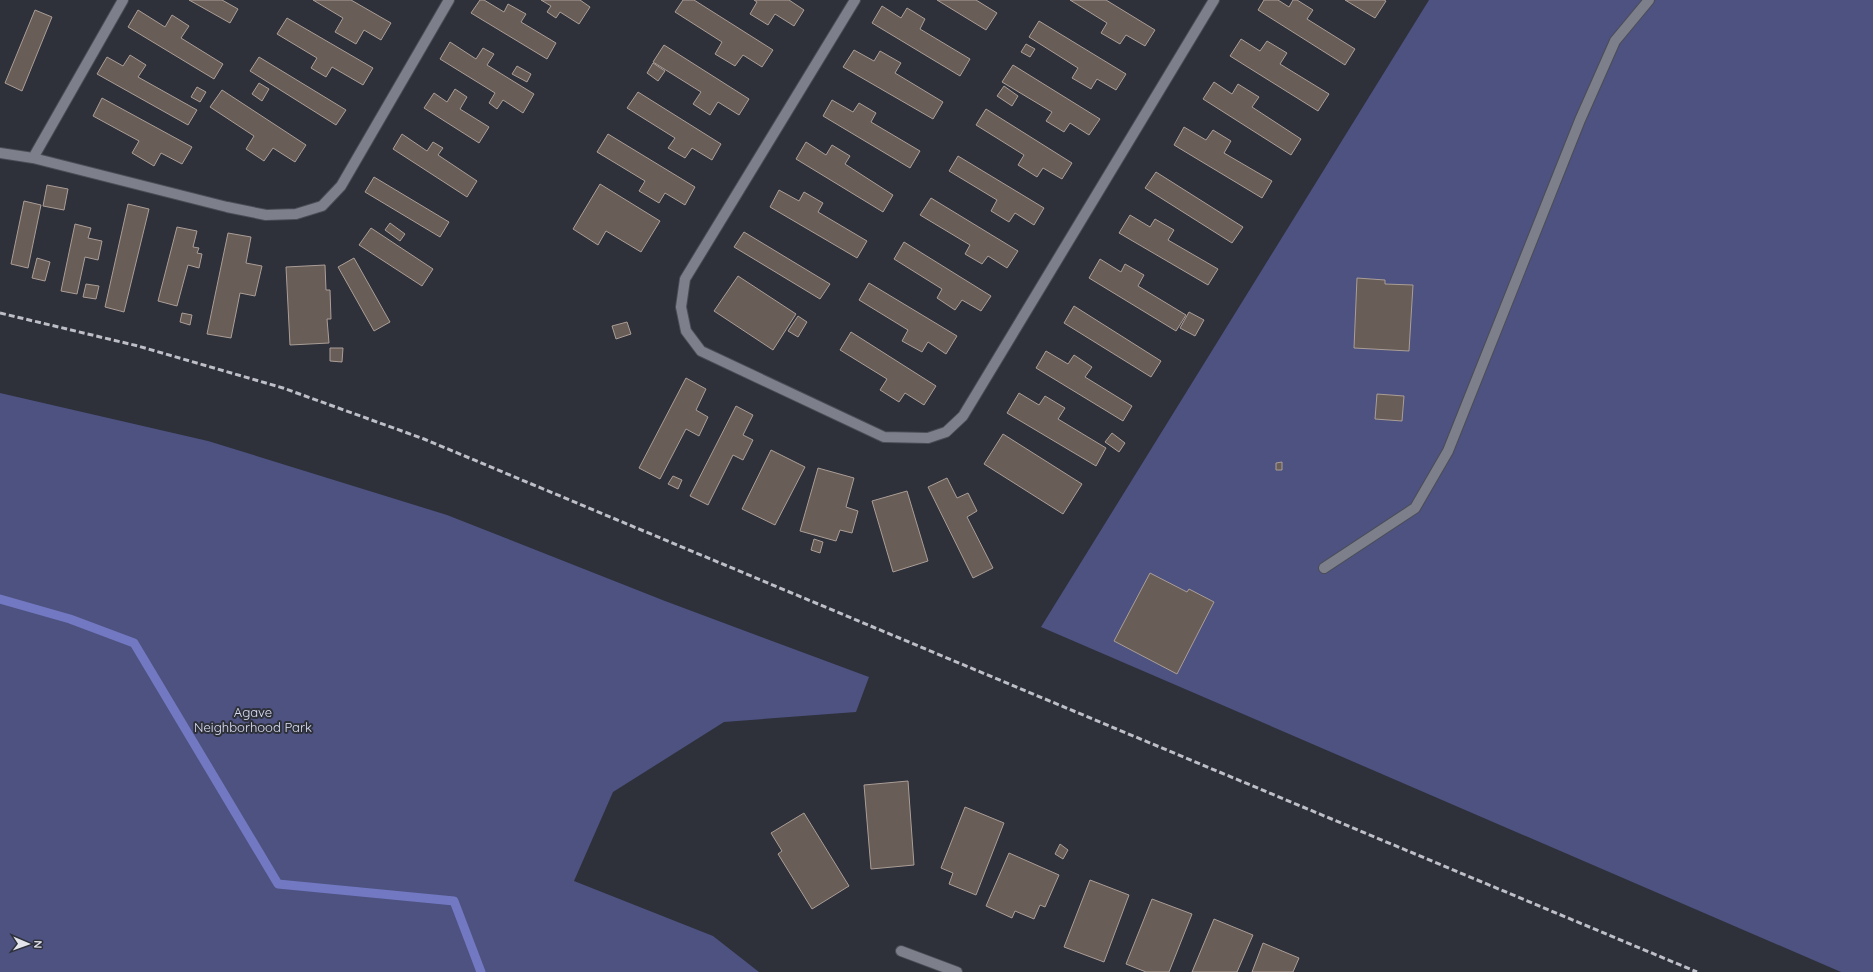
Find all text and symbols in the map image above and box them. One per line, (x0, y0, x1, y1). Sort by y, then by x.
park label: Agave Neighborhood Park (194, 704, 312, 735)
north arrow (8, 924, 48, 964)
text: N (31, 940, 45, 949)

